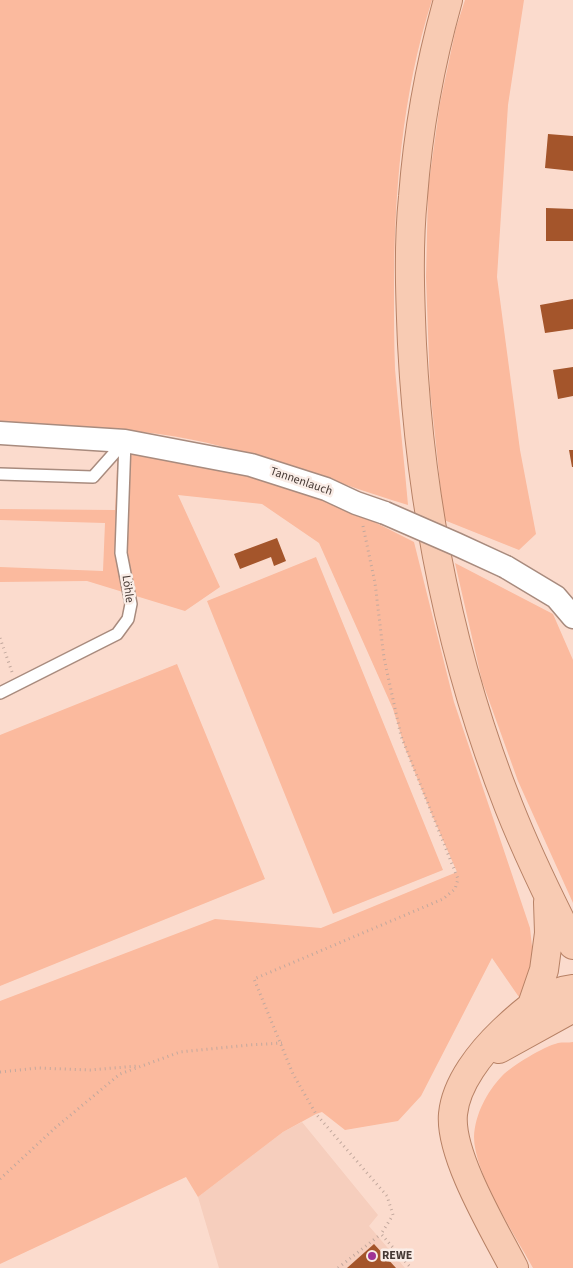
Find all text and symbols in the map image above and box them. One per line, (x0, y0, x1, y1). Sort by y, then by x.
street label: Tannenlauch (268, 465, 334, 499)
street label: Löhle (118, 574, 136, 604)
place label: REWE (382, 1249, 412, 1263)
marker: REWE (366, 1250, 378, 1262)

